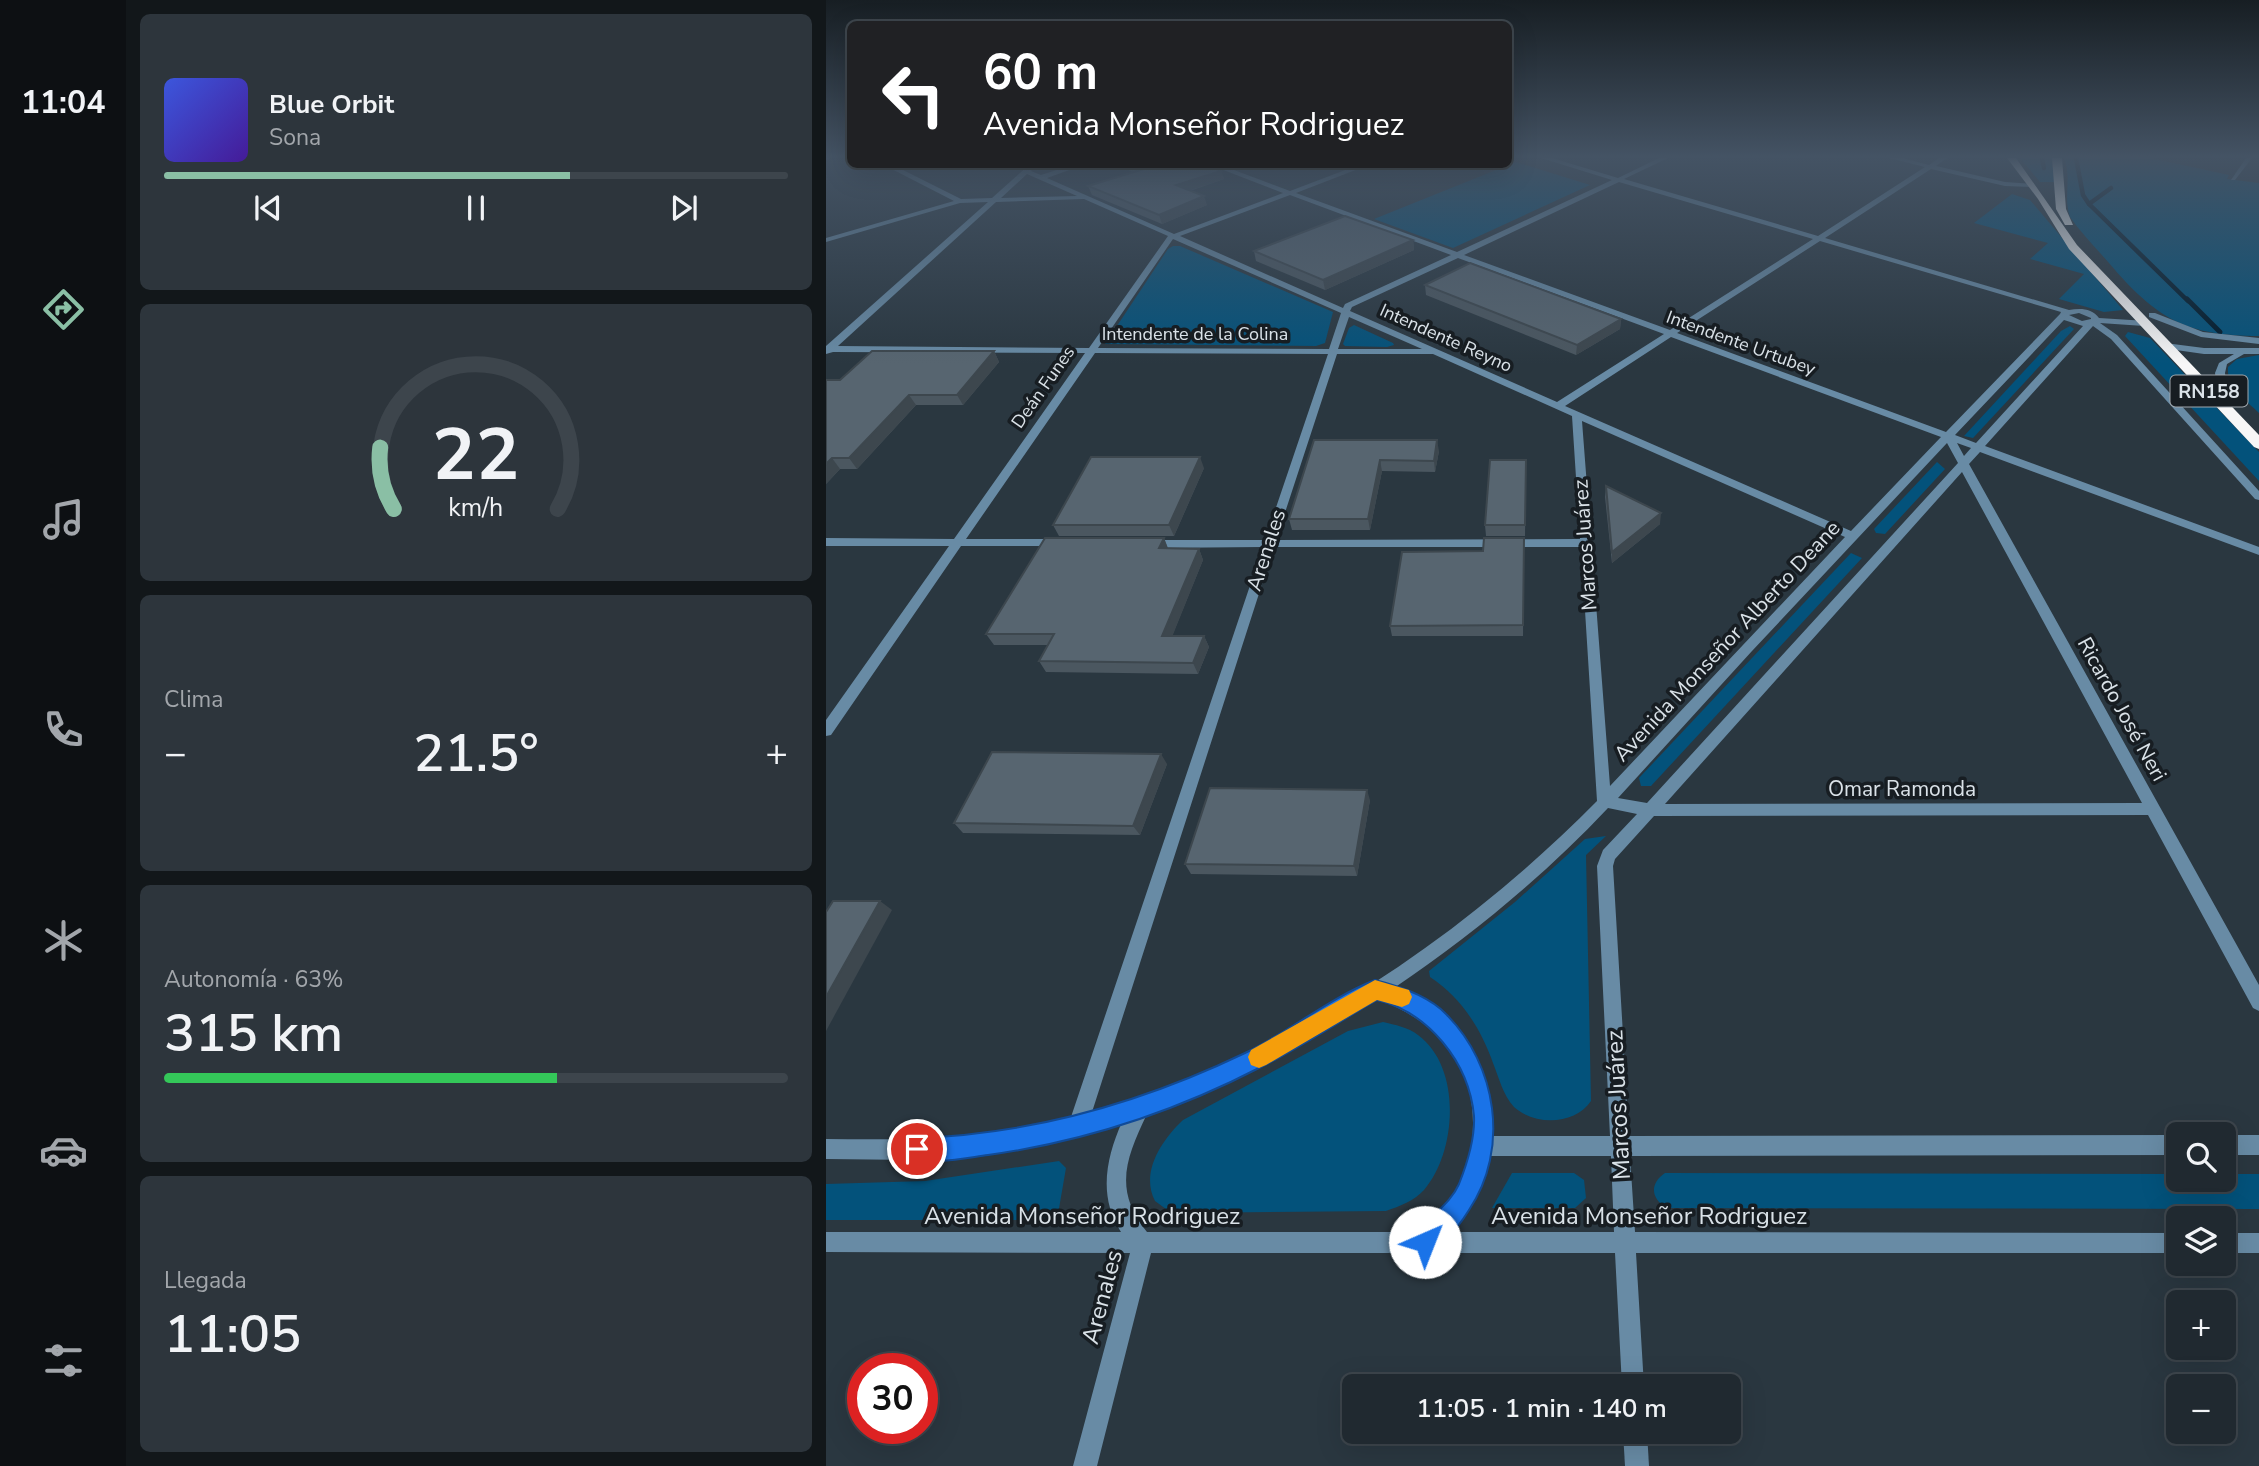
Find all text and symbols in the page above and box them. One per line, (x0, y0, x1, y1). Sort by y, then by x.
text: 60 m (983, 39, 1098, 106)
icon: left (868, 49, 959, 140)
text: 11:04 (21, 81, 105, 124)
text: Blue Orbit (269, 87, 394, 122)
text: Avenida Monseñor Rodriguez (983, 103, 1404, 146)
text: Sona (269, 122, 321, 153)
icon: previous (249, 189, 287, 227)
icon: pause (457, 189, 495, 227)
icon: next (665, 189, 703, 227)
icon: directions (39, 285, 88, 334)
street label: Intendente Reyno (1376, 298, 1516, 378)
street label: Intendente Urtubey (1663, 305, 1820, 381)
street label: Intendente de la Colina (1102, 322, 1288, 346)
street label: Deán Funes (1006, 341, 1080, 433)
road number: RN158 (2170, 376, 2248, 406)
text: 22 (432, 405, 520, 505)
street label: Marcos Juárez (1566, 478, 1604, 611)
text: km/h (448, 490, 504, 524)
icon: music (39, 495, 88, 544)
street label: Arenales (1240, 506, 1292, 594)
street label: Avenida Monseñor Alberto Deane (1608, 514, 1846, 768)
street label: Ricardo José Neri (2071, 632, 2173, 786)
text: Clima (164, 684, 224, 715)
icon: phone (39, 705, 88, 754)
text: 21.5° (413, 718, 539, 789)
text: − (164, 728, 187, 779)
text: + (765, 728, 788, 779)
street label: Omar Ramonda (1828, 775, 1976, 803)
icon: climate (39, 916, 88, 965)
text: Autonomía · 63% (164, 964, 344, 995)
text: 315 km (164, 998, 343, 1069)
street label: Marcos Juárez (1598, 1029, 1638, 1181)
pin (887, 1119, 947, 1179)
map controls (2166, 1122, 2236, 1444)
button: search (2166, 1122, 2236, 1192)
icon: car (39, 1126, 88, 1175)
icon: arrive (898, 1130, 936, 1168)
street label: Avenida Monseñor Rodriguez (924, 1200, 1240, 1232)
street label: Avenida Monseñor Rodriguez (1491, 1200, 1807, 1232)
position arrow (1388, 1205, 1462, 1279)
button: layers (2166, 1206, 2236, 1276)
street label: Arenales (1074, 1246, 1130, 1348)
text: Llegada (164, 1265, 247, 1296)
button: + (2166, 1290, 2236, 1360)
text: 11:05 (164, 1299, 301, 1370)
icon: filters (39, 1336, 88, 1385)
speed limit sign: 30 (847, 1353, 938, 1444)
button: − (2166, 1374, 2236, 1444)
text: 11:05 · 1 min · 140 m (1416, 1391, 1667, 1426)

